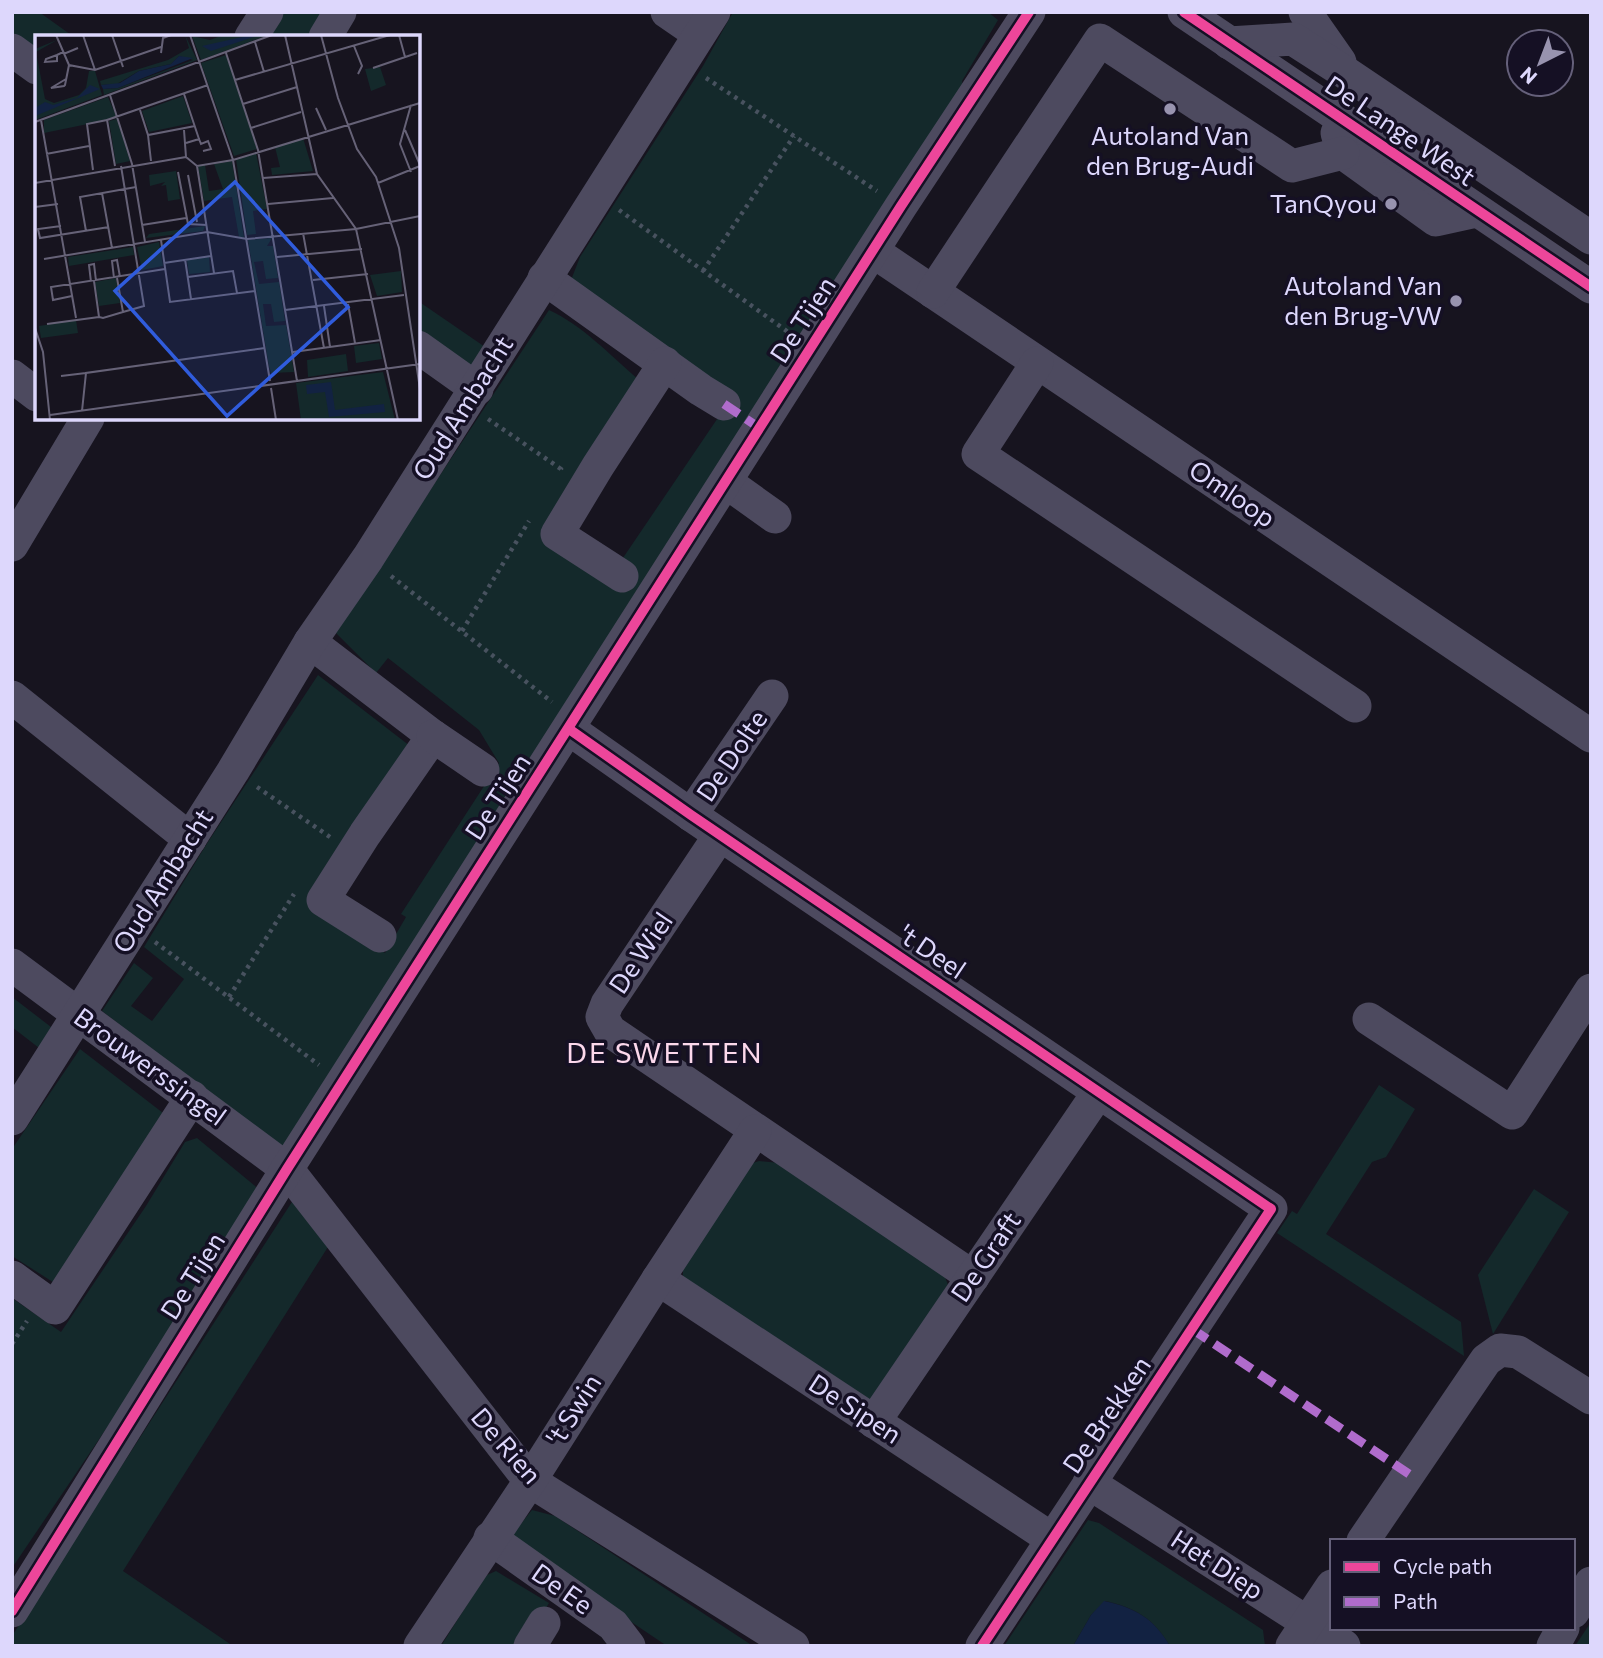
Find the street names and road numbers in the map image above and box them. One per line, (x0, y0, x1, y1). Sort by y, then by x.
street label: De Lange West (1320, 68, 1482, 191)
street label: De Tijen (762, 270, 841, 368)
street label: Oud Ambacht (405, 330, 518, 485)
street label: Omloop (1184, 453, 1282, 533)
street label: De Dolte (689, 704, 772, 807)
street label: De Tijen (457, 747, 536, 845)
street label: Oud Ambacht (105, 803, 218, 958)
street label: De Wiel (601, 906, 678, 999)
street label: 't Deel (893, 917, 972, 984)
street label: Brouwerssingel (69, 1000, 233, 1131)
street label: De Graft (944, 1205, 1026, 1307)
street label: De Tijen (153, 1226, 230, 1324)
street label: De Brekken (1055, 1350, 1156, 1479)
street label: De Sipen (804, 1366, 908, 1449)
street label: 't Swin (539, 1368, 607, 1450)
street label: De Rien (466, 1401, 549, 1489)
street label: Het Diep (1166, 1523, 1270, 1605)
street label: De Ee (527, 1556, 599, 1620)

